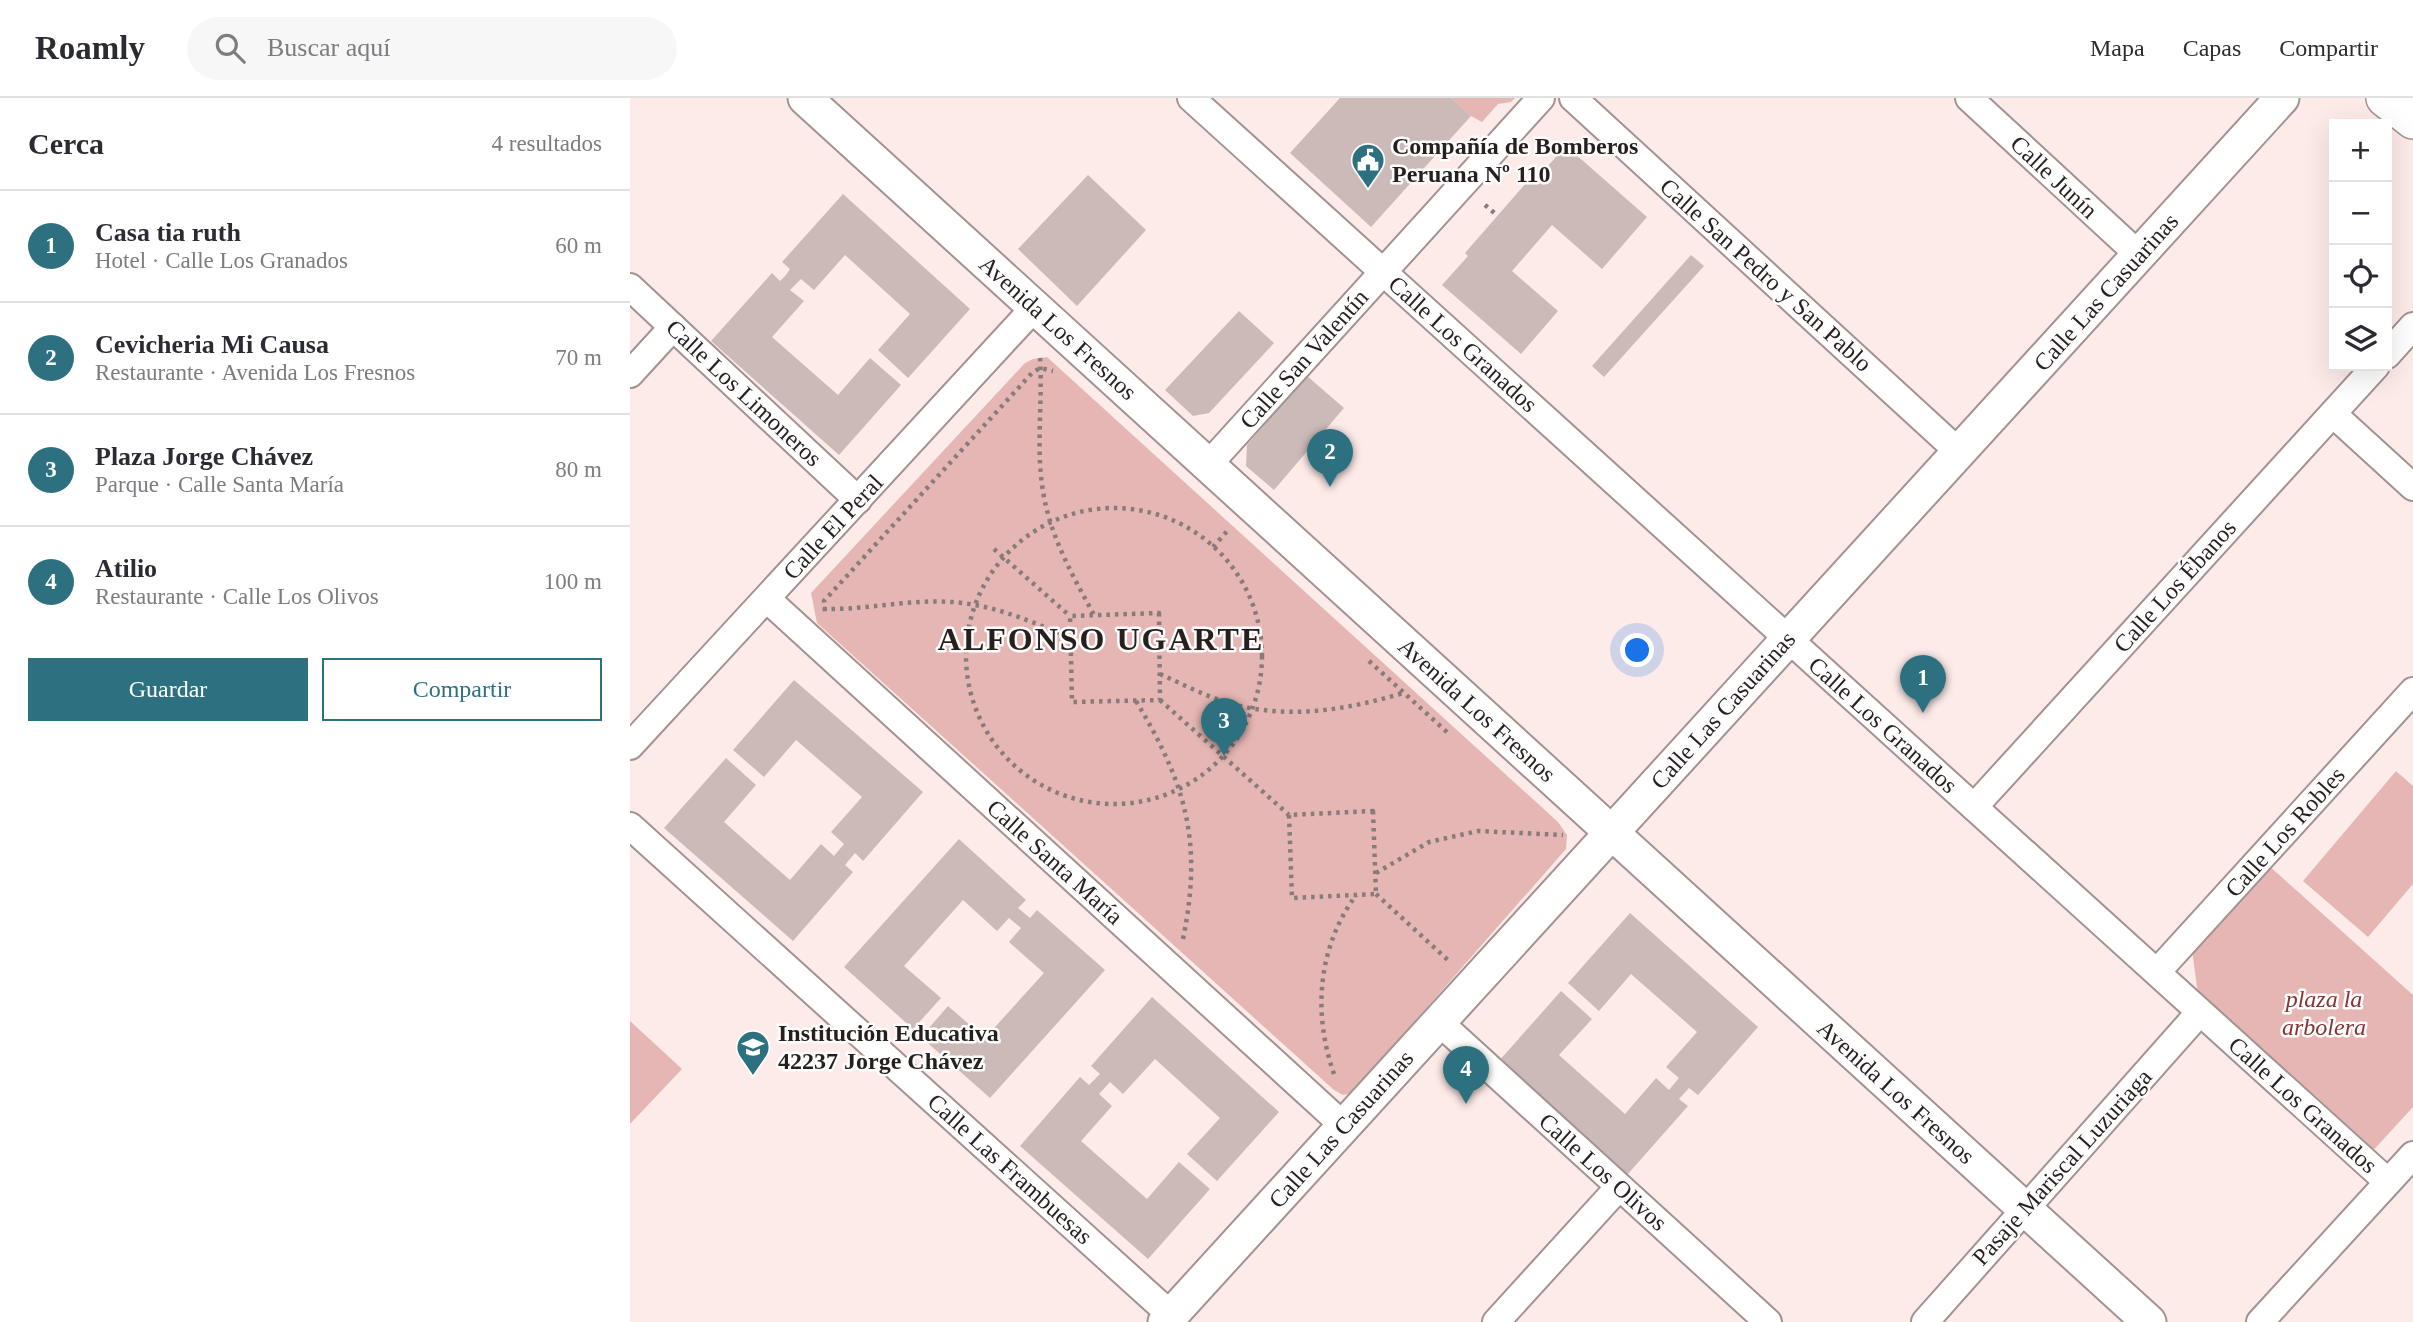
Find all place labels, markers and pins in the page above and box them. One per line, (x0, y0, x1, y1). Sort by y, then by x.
place label: Compañía de Bomberos Peruana Nº 110 (1392, 133, 1638, 187)
public building icon: Compañía de Bomberos Peruana Nº 110 (1349, 141, 1387, 190)
pin: 2 (1307, 429, 1353, 487)
pin: 1 (1900, 655, 1946, 713)
pin: 3 (1201, 698, 1247, 756)
place label: Institución Educativa 42237 Jorge Chávez (778, 1020, 999, 1074)
school or university icon: Institución Educativa 42237 Jorge Chávez (734, 1028, 772, 1077)
pin: 4 (1443, 1046, 1489, 1104)

